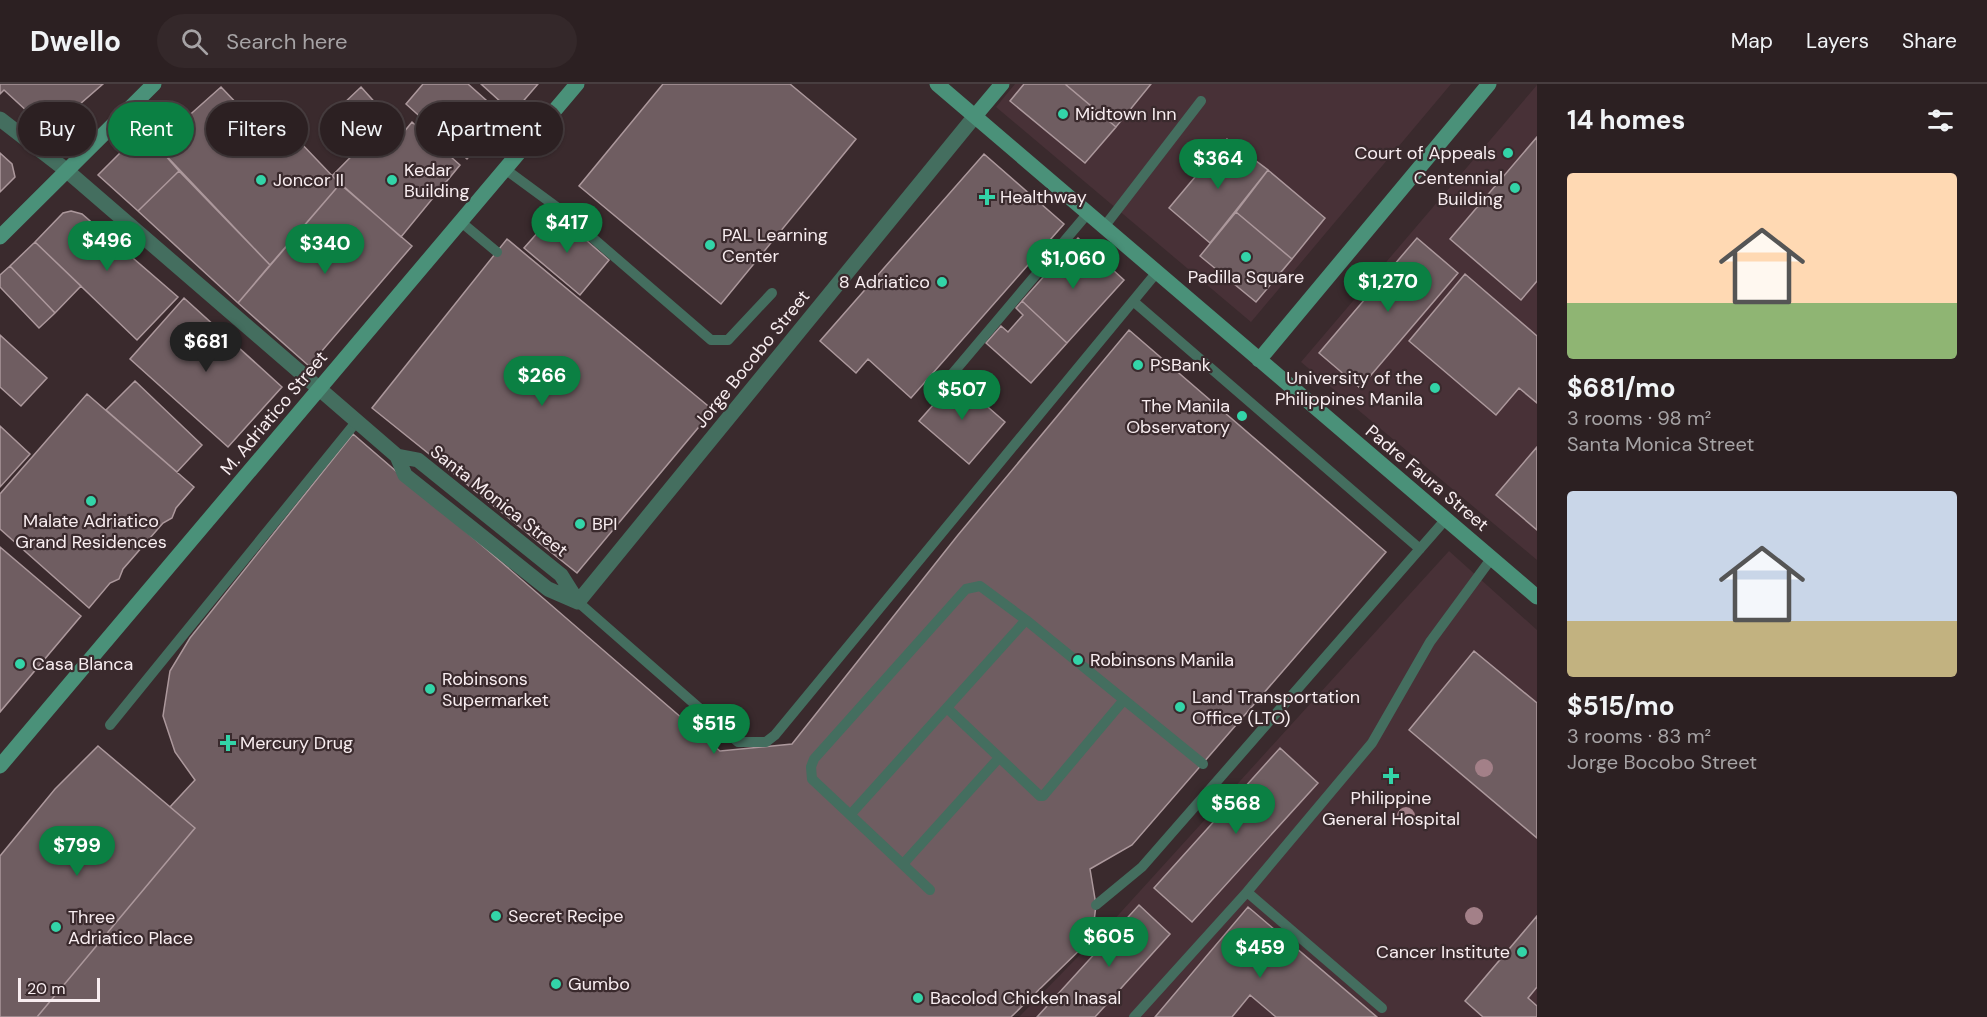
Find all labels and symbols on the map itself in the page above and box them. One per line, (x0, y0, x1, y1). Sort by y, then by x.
place label: Midtown Inn (1075, 102, 1177, 126)
marker: Midtown Inn (1056, 107, 1070, 121)
pin: $364 (1182, 139, 1254, 190)
place label: Court of Appeals (1354, 141, 1496, 165)
marker: Court of Appeals (1501, 146, 1515, 160)
place label: Kedar Building (404, 158, 469, 203)
place label: Centennial Building (1414, 166, 1503, 211)
place label: Joncor II (273, 168, 344, 192)
marker: Joncor II (254, 173, 268, 187)
marker: Kedar Building (385, 173, 399, 187)
marker: Centennial Building (1508, 181, 1522, 195)
place label: Healthway (1000, 185, 1087, 209)
marker: Healthway (978, 188, 996, 206)
pin: $417 (531, 203, 603, 254)
pin: $496 (71, 221, 143, 272)
place label: PAL Learning Center (722, 223, 828, 268)
pin: $340 (289, 224, 361, 275)
marker: PAL Learning Center (703, 238, 717, 252)
pin: $1,060 (1024, 239, 1122, 290)
marker: Padilla Square (1239, 250, 1253, 264)
pin: $1,270 (1339, 262, 1437, 313)
place label: Padilla Square (1188, 265, 1304, 289)
place label: 8 Adriatico (839, 270, 930, 294)
marker: 8 Adriatico (935, 275, 949, 289)
street label: Jorge Bocobo Street (689, 285, 815, 433)
pin: $681 (170, 322, 242, 373)
street label: M. Adriatico Street (215, 346, 333, 480)
place label: PSBank (1150, 353, 1211, 377)
pin: $266 (506, 356, 578, 407)
marker: PSBank (1131, 358, 1145, 372)
place label: University of the Philippines Manila (1275, 366, 1423, 411)
pin: $507 (926, 370, 998, 421)
marker: University of the Philippines Manila (1428, 381, 1442, 395)
place label: The Manila Observatory (1126, 394, 1230, 439)
marker: The Manila Observatory (1235, 409, 1249, 423)
street label: Padre Faura Street (1360, 419, 1494, 537)
street label: Santa Monica Street (425, 440, 573, 562)
marker: Malate Adriatico Grand Residences (84, 494, 98, 508)
place label: Malate Adriatico Grand Residences (15, 509, 167, 554)
place label: BPI (592, 512, 618, 536)
marker: BPI (573, 517, 587, 531)
place label: Robinsons Manila (1090, 648, 1234, 672)
place label: Casa Blanca (32, 652, 133, 676)
marker: Robinsons Manila (1071, 653, 1085, 667)
marker: Casa Blanca (13, 657, 27, 671)
place label: Robinsons Supermarket (442, 667, 549, 712)
marker: Robinsons Supermarket (423, 682, 437, 696)
place label: Land Transportation Office (LTO) (1192, 685, 1360, 730)
marker: Land Transportation Office (LTO) (1173, 700, 1187, 714)
pin: $515 (678, 704, 750, 755)
place label: Mercury Drug (240, 731, 353, 755)
marker: Mercury Drug (221, 736, 235, 750)
marker: Philippine General Hospital (1382, 767, 1400, 785)
pin: $568 (1200, 784, 1272, 835)
place label: Philippine General Hospital (1322, 786, 1460, 831)
pin: $799 (41, 826, 113, 877)
place label: Secret Recipe (508, 904, 624, 928)
place label: Three Adriatico Place (68, 905, 193, 950)
marker: Secret Recipe (489, 909, 503, 923)
pin: $605 (1073, 917, 1145, 968)
marker: Three Adriatico Place (49, 920, 63, 934)
pin: $459 (1224, 928, 1296, 979)
place label: Cancer Institute (1376, 940, 1510, 964)
marker: Cancer Institute (1515, 945, 1529, 959)
place label: Gumbo (568, 972, 630, 996)
scale bar (18, 975, 100, 1002)
marker: Gumbo (549, 977, 563, 991)
place label: Bacolod Chicken Inasal (930, 986, 1121, 1010)
marker: Bacolod Chicken Inasal (911, 991, 925, 1005)

